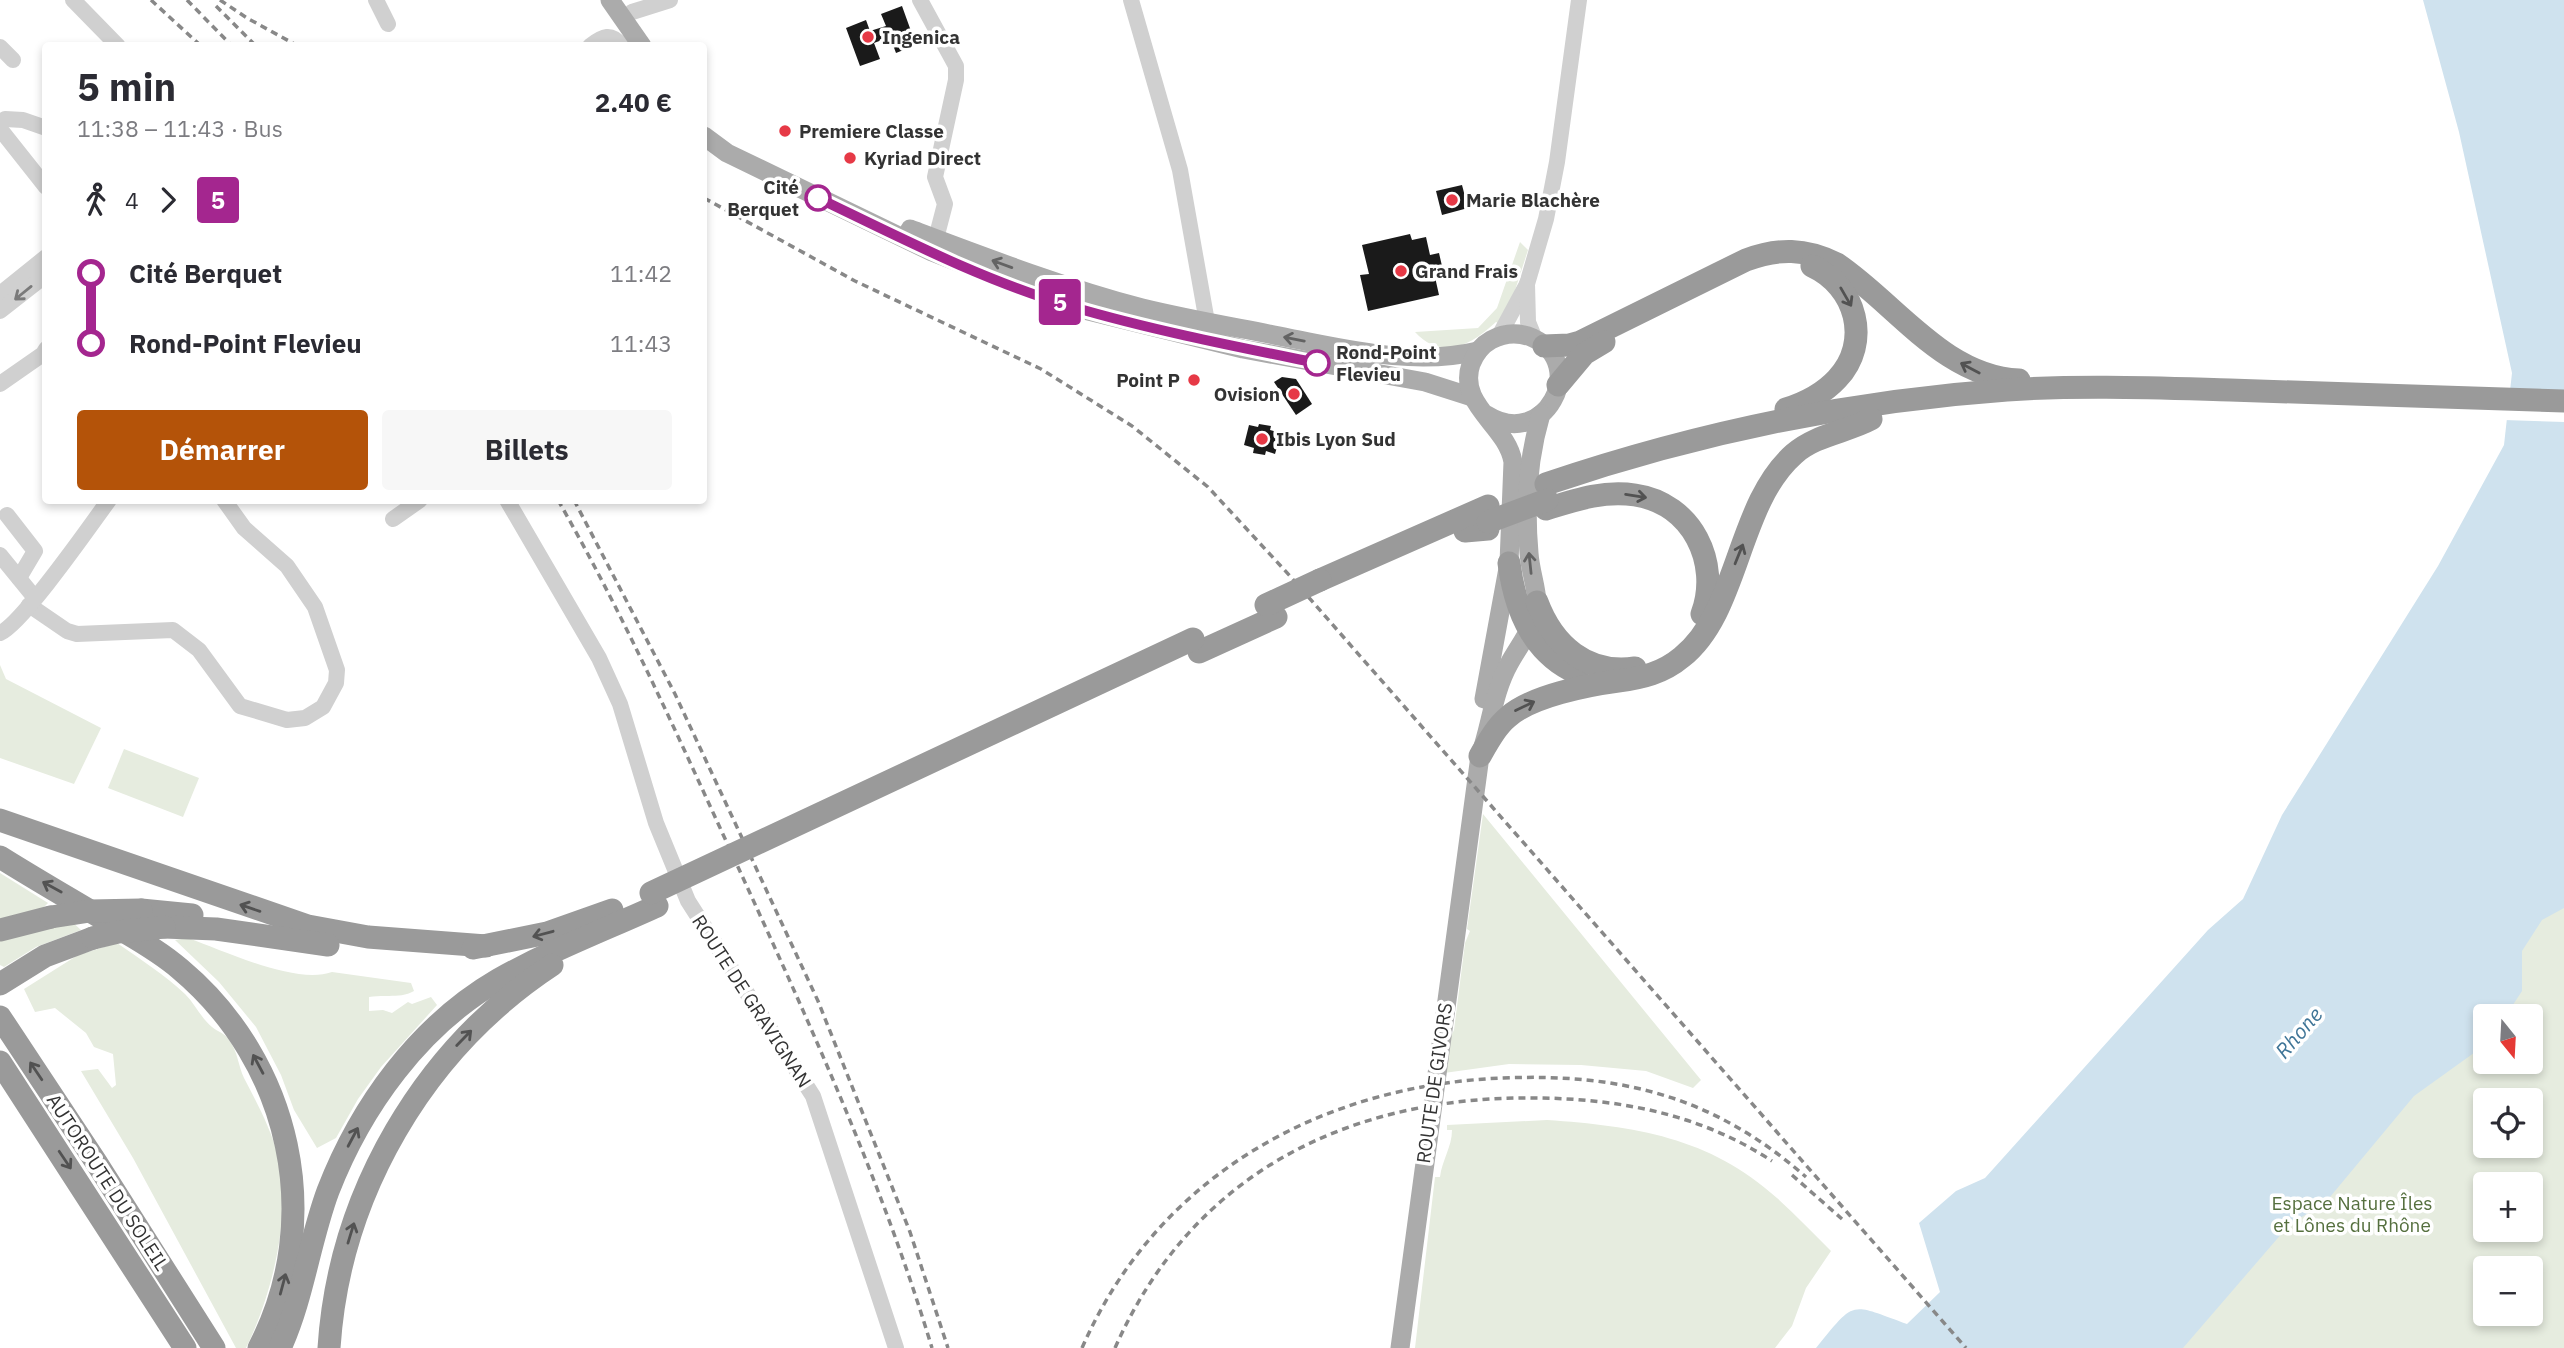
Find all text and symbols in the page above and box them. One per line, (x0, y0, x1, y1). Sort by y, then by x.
place label: Ingenica (882, 25, 960, 49)
marker: Ingenica (860, 29, 876, 45)
text: 5 min (77, 62, 176, 111)
text: 2.40 € (595, 85, 672, 119)
text: 11:38 – 11:43 · Bus (77, 113, 283, 143)
place label: Premiere Classe (799, 119, 944, 143)
marker: Premiere Classe (777, 123, 793, 139)
place label: Kyriad Direct (864, 146, 981, 170)
marker: Kyriad Direct (842, 150, 858, 166)
place label: Cité Berquet (727, 175, 799, 221)
icon: walk (77, 181, 115, 219)
icon: forward (149, 181, 187, 219)
text: 5 (211, 184, 225, 216)
text: 4 (125, 185, 139, 215)
marker: Cité Berquet (805, 185, 831, 211)
place label: Marie Blachère (1466, 188, 1600, 212)
marker: Marie Blachère (1444, 192, 1460, 208)
text: Cité Berquet (129, 256, 282, 290)
one-way arrow (992, 257, 1014, 269)
text: 11:42 (610, 258, 672, 288)
place label: Grand Frais (1415, 259, 1518, 283)
marker: Grand Frais (1393, 263, 1409, 279)
line badge: 5 (1037, 279, 1083, 325)
one-way arrow (14, 285, 32, 301)
text: 5 (1053, 286, 1067, 318)
one-way arrow (1840, 287, 1854, 307)
text: Rond-Point Flevieu (129, 326, 362, 360)
text: 11:43 (610, 328, 672, 358)
one-way arrow (1283, 331, 1305, 345)
place label: Rond-Point Flevieu (1336, 340, 1437, 386)
marker: Rond-Point Flevieu (1304, 350, 1330, 376)
one-way arrow (1960, 361, 1981, 374)
place label: Point P (1116, 368, 1180, 392)
marker: Point P (1186, 372, 1202, 388)
place label: Ovision (1214, 382, 1280, 406)
marker: Ovision (1286, 386, 1302, 402)
button: Démarrer (77, 410, 368, 490)
button: Billets (382, 410, 672, 490)
place label: Ibis Lyon Sud (1276, 427, 1396, 451)
marker: Ibis Lyon Sud (1254, 431, 1270, 447)
one-way arrow (1624, 490, 1647, 503)
one-way arrow (1733, 543, 1746, 565)
one-way arrow (1523, 552, 1536, 575)
one-way arrow (1514, 699, 1535, 713)
one-way arrow (42, 880, 62, 894)
one-way arrow (240, 901, 262, 913)
street label: ROUTE DE GRAVIGNAN (687, 910, 817, 1092)
one-way arrow (532, 928, 555, 941)
street label: ROUTE DE GIVORS (1411, 1001, 1457, 1165)
water label: Rhone (2268, 1001, 2328, 1064)
north arrow (2473, 1004, 2543, 1074)
map controls (2473, 1004, 2543, 1326)
one-way arrow (456, 1030, 473, 1047)
one-way arrow (251, 1054, 264, 1075)
one-way arrow (28, 1062, 43, 1081)
button: locate (2473, 1088, 2543, 1158)
street label: AUTOROUTE DU SOLEIL (42, 1089, 174, 1275)
one-way arrow (347, 1128, 361, 1148)
one-way arrow (58, 1150, 72, 1169)
button: + (2473, 1172, 2543, 1242)
park label: Espace Nature Îles et Lônes du Rhône (2271, 1191, 2433, 1237)
one-way arrow (345, 1222, 358, 1244)
button: − (2473, 1256, 2543, 1326)
one-way arrow (277, 1274, 290, 1296)

